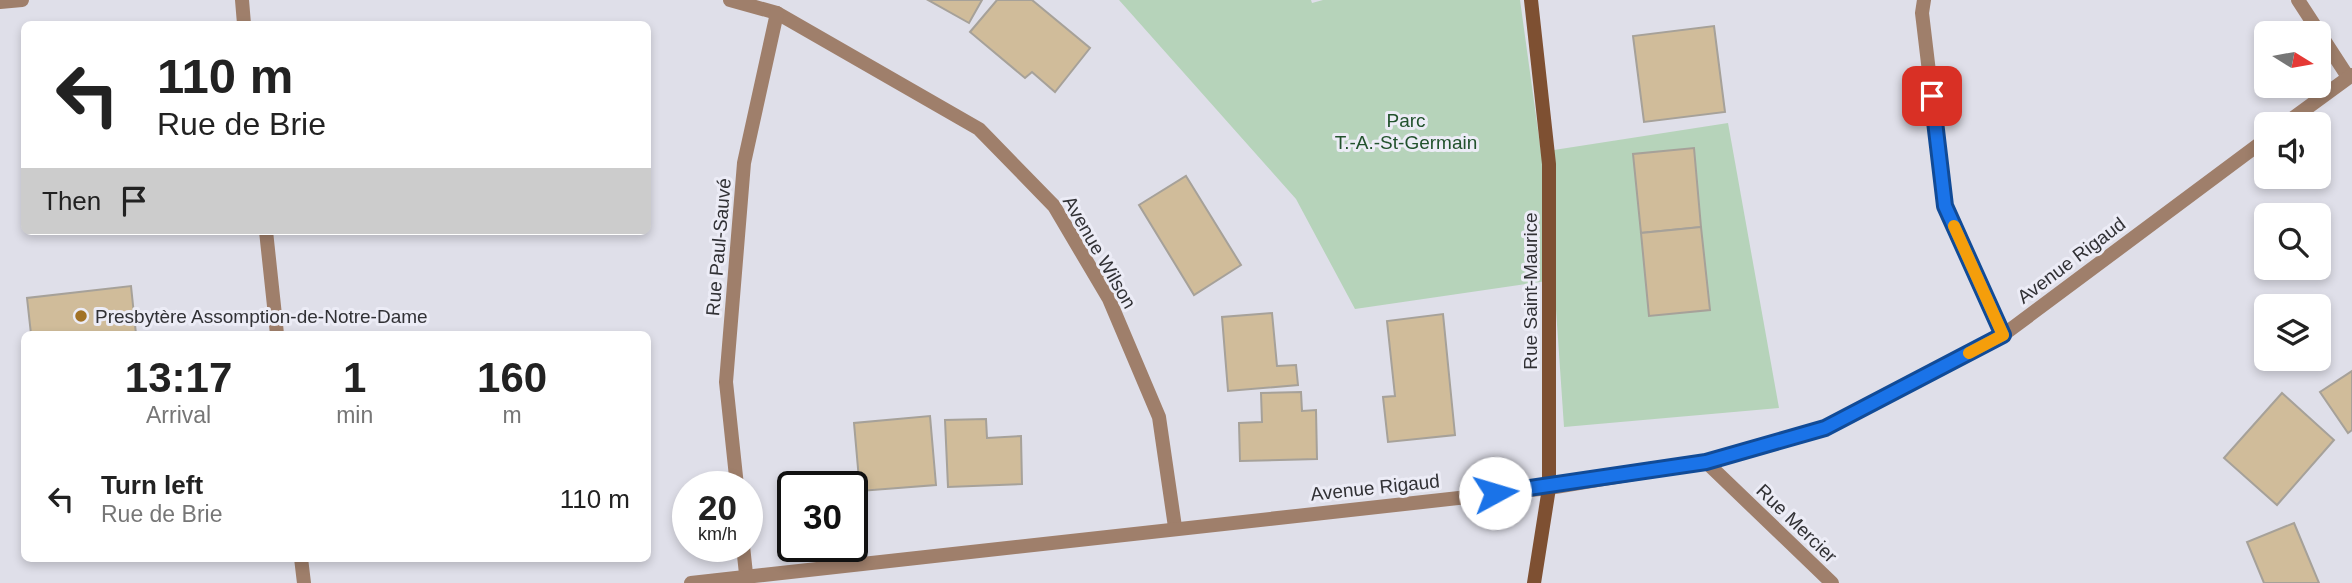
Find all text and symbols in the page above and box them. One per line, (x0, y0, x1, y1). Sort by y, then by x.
north arrow (2254, 21, 2331, 98)
map controls (2254, 21, 2331, 371)
icon: left (42, 49, 133, 140)
text: 110 m (157, 49, 293, 103)
pin (1902, 66, 1962, 126)
icon: arrive (1913, 77, 1951, 115)
text: Rue de Brie (157, 106, 326, 142)
park label: Parc T.-A.-St-Germain (1335, 110, 1477, 153)
button: sound (2254, 112, 2331, 189)
street label: Rue Paul-Sauvé (702, 177, 735, 317)
icon: arrive (115, 182, 153, 220)
text: Then (42, 186, 101, 216)
street label: Avenue Wilson (1059, 192, 1140, 312)
button: search (2254, 203, 2331, 280)
street label: Rue Saint-Maurice (1520, 212, 1541, 370)
street label: Avenue Rigaud (2013, 213, 2129, 308)
button: layers (2254, 294, 2331, 371)
place label: Presbytère Assomption-de-Notre-Dame (95, 306, 428, 327)
marker: Presbytère Assomption-de-Notre-Dame (73, 308, 89, 324)
text: 13:17 (125, 354, 232, 401)
text: 1 (343, 354, 366, 401)
text: 160 (477, 354, 547, 401)
text: Arrival (146, 402, 211, 428)
text: min (336, 402, 373, 428)
text: m (503, 402, 522, 428)
position arrow (1458, 456, 1532, 530)
text: Turn left (101, 470, 203, 500)
street label: Avenue Rigaud (1310, 470, 1441, 505)
speed limit sign: 30 (777, 471, 868, 562)
icon: left (42, 480, 80, 518)
street label: Rue Mercier (1752, 480, 1842, 567)
text: 110 m (560, 484, 630, 514)
text: 20 (698, 488, 737, 527)
text: Rue de Brie (101, 501, 222, 527)
text: km/h (698, 524, 737, 544)

